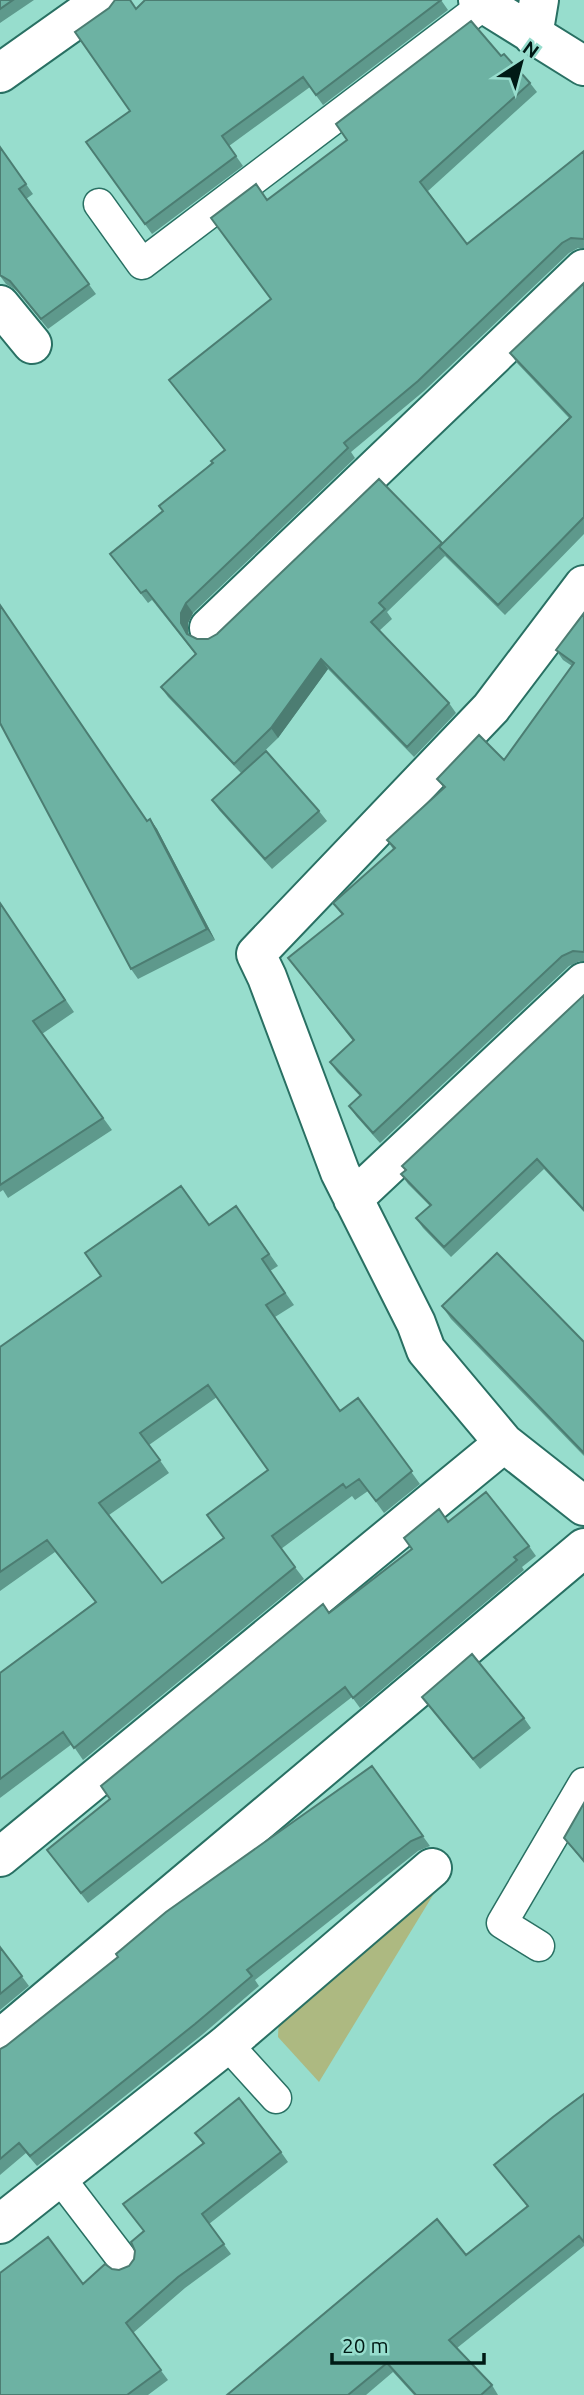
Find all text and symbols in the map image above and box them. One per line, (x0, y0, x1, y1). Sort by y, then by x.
north arrow (486, 28, 556, 98)
text: N (519, 36, 543, 62)
scale bar (332, 2322, 484, 2366)
text: 20 m (342, 2333, 389, 2357)

